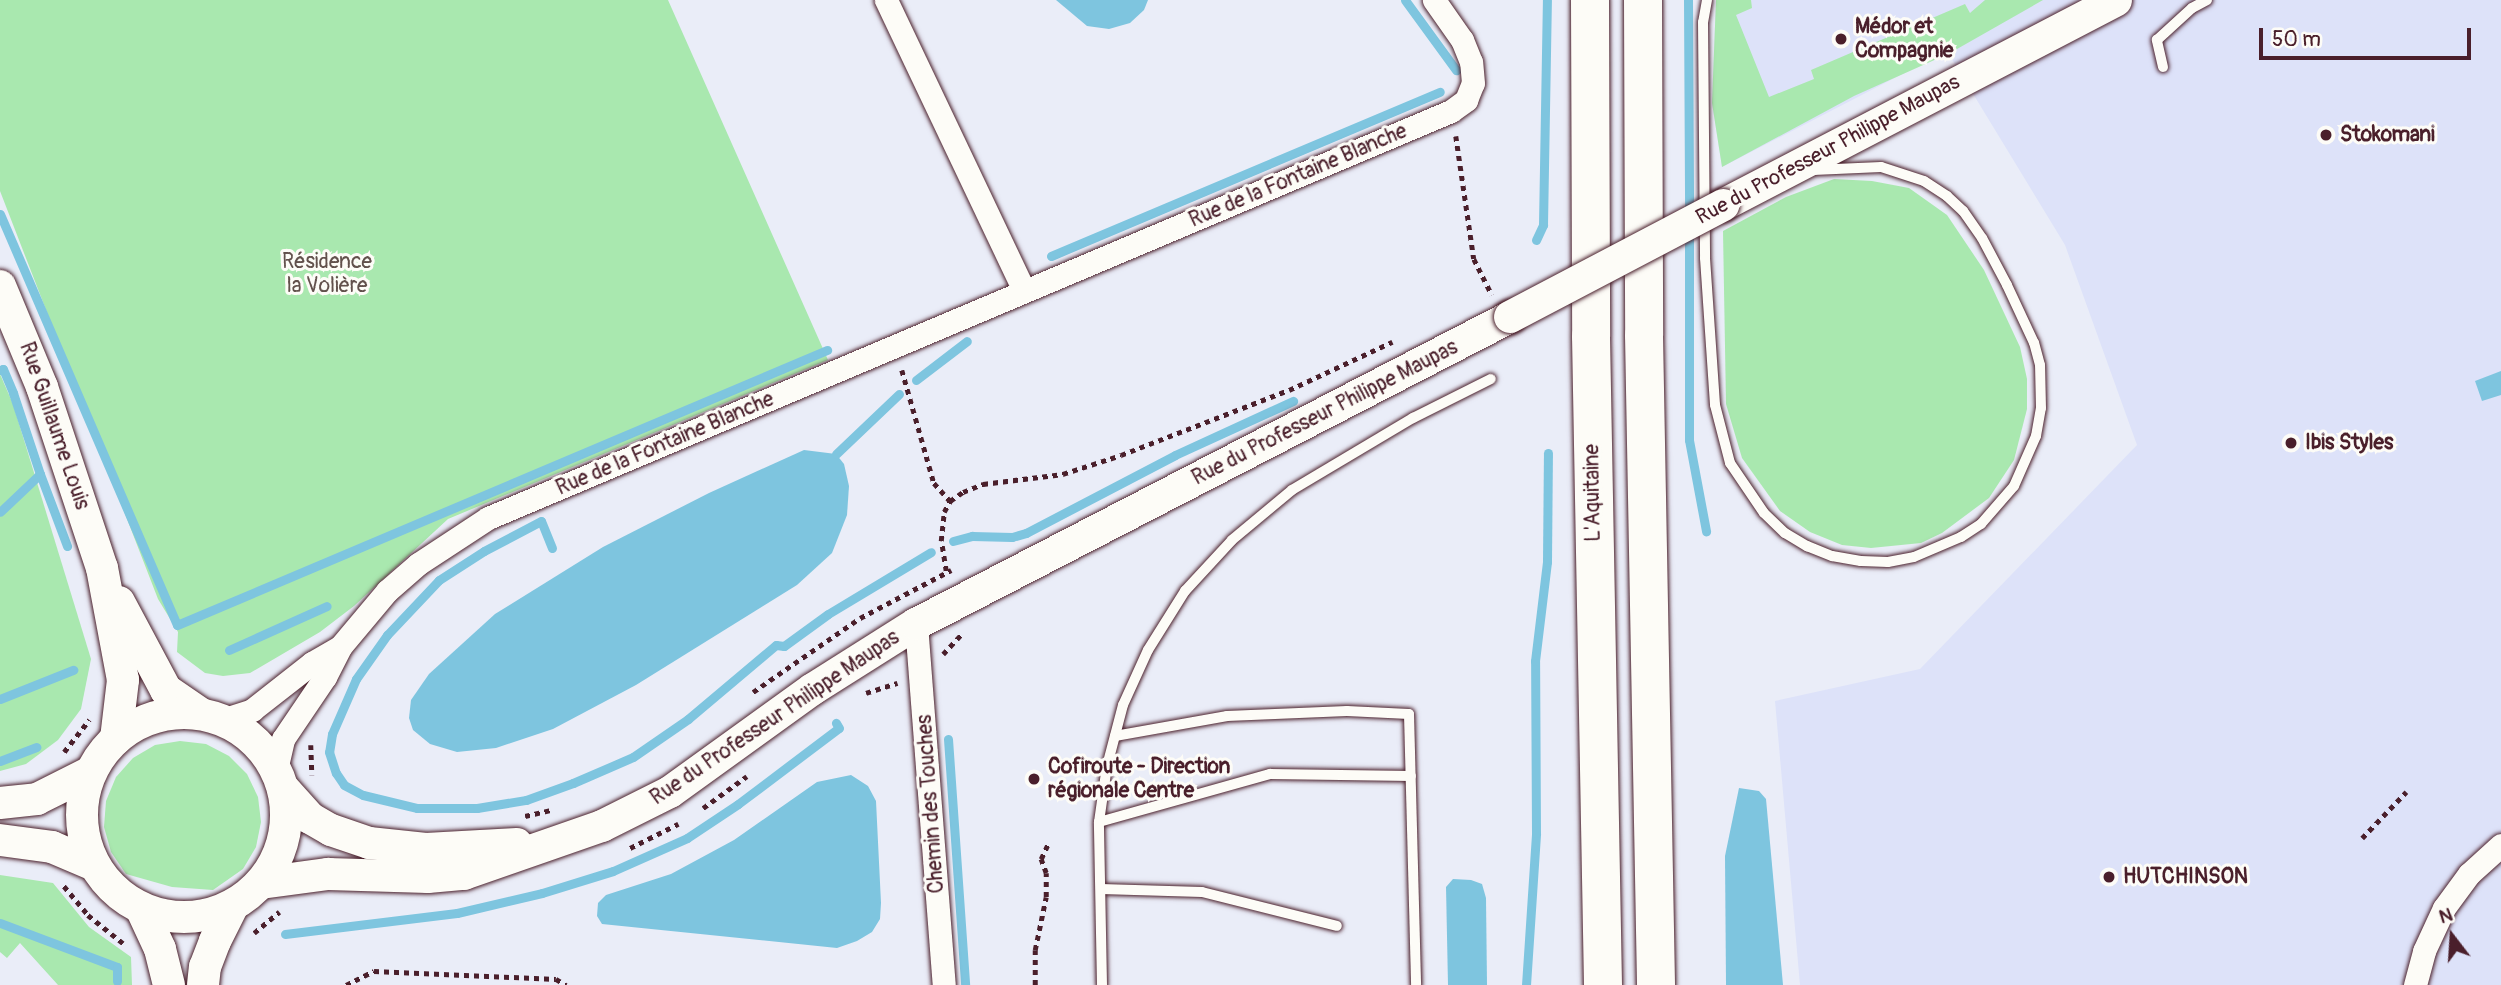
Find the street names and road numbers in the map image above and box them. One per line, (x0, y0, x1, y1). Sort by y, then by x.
street label: Rue du Professeur Philippe Maupas (1692, 70, 1964, 230)
street label: Rue de la Fontaine Blanche (1185, 119, 1411, 233)
street label: Rue du Professeur Philippe Maupas (1188, 335, 1462, 491)
street label: Rue Guillaume Louis (14, 339, 94, 513)
street label: Rue de la Fontaine Blanche (552, 387, 778, 501)
street label: L'Aquitaine (1580, 444, 1606, 542)
street label: Rue du Professeur Philippe Maupas (646, 625, 904, 811)
street label: Chemin des Touches (912, 714, 950, 894)

